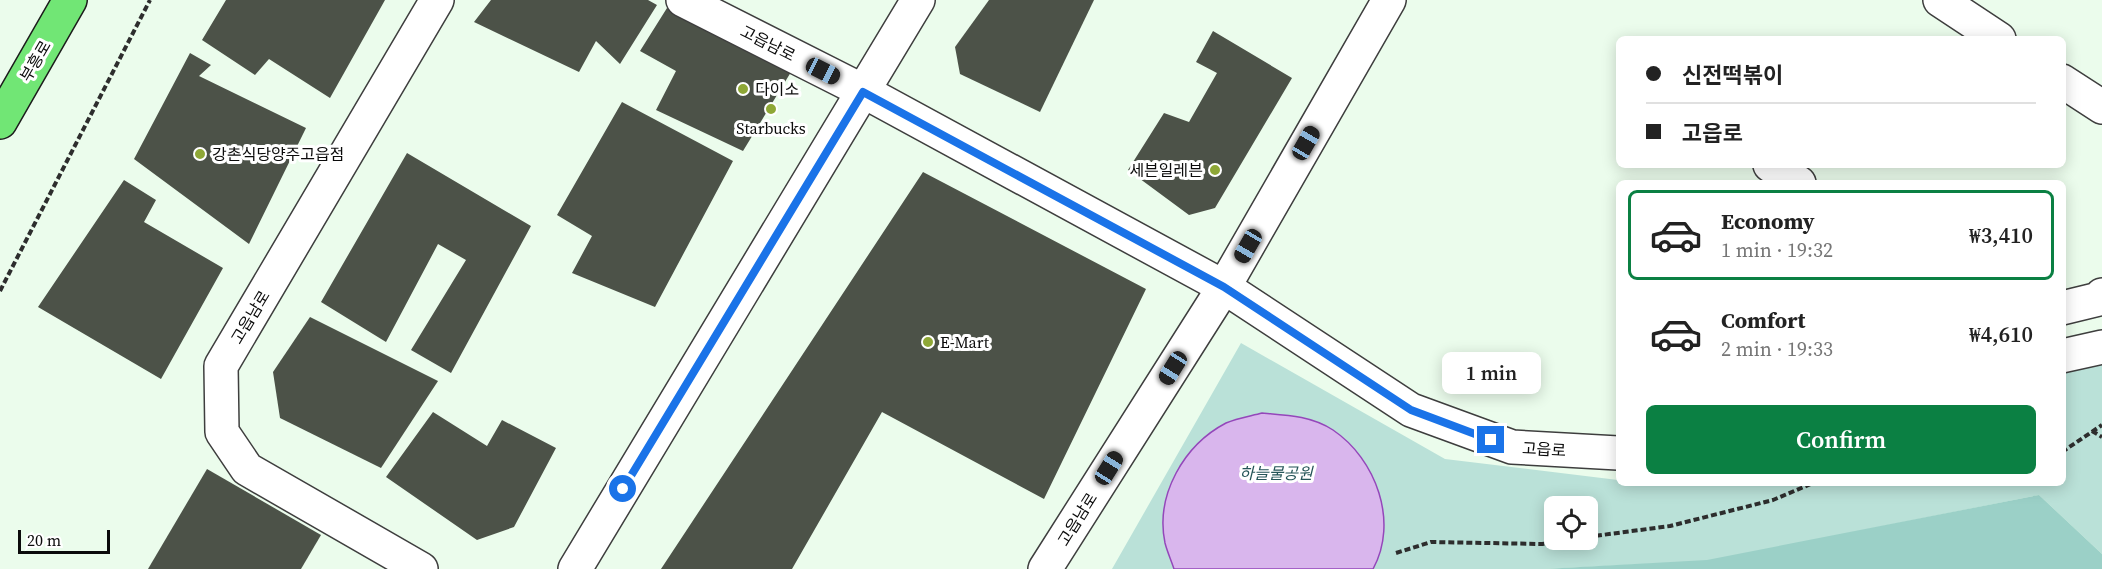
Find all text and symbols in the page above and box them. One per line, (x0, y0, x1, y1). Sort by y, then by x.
street label: 고읍남로 (737, 20, 799, 66)
street label: 부흥로 (14, 36, 56, 86)
car (803, 55, 843, 87)
text: 신전떡볶이 (1682, 60, 1783, 90)
place label: 다이소 (755, 78, 799, 100)
marker: 다이소 (736, 82, 750, 96)
marker: Starbucks (764, 102, 778, 116)
place label: Starbucks (736, 117, 806, 139)
text: 고읍로 (1682, 118, 1743, 148)
car (1289, 123, 1323, 163)
place label: 강촌식당양주고읍점 (212, 143, 344, 165)
marker: 강촌식당양주고읍점 (193, 147, 207, 161)
place label: 세븐일레븐 (1129, 159, 1203, 181)
marker: 세븐일레븐 (1208, 163, 1222, 177)
text: Economy (1721, 206, 1815, 236)
icon: car (1649, 208, 1703, 262)
text: ₩3,410 (1969, 220, 2033, 250)
car (1231, 226, 1265, 266)
text: 1 min · 19:32 (1721, 236, 1833, 264)
street label: 고읍남로 (225, 286, 275, 348)
text: Comfort (1721, 305, 1805, 335)
icon: car (1649, 307, 1703, 361)
text: ₩4,610 (1969, 319, 2033, 349)
place label: E-Mart (940, 331, 990, 353)
marker: E-Mart (921, 335, 935, 349)
text: 2 min · 19:33 (1721, 335, 1833, 363)
car (1156, 348, 1190, 388)
callout: 1 min (1442, 353, 1540, 395)
text: 1 min (1466, 359, 1517, 387)
button: Confirm (1646, 405, 2036, 474)
route end (1477, 426, 1504, 453)
street label: 고읍로 (1521, 437, 1567, 461)
car (1092, 448, 1126, 488)
park label: 하늘물공원 (1239, 462, 1314, 484)
route start (609, 475, 636, 502)
street label: 고읍남로 (1052, 488, 1102, 550)
map controls (1544, 496, 1598, 550)
button: locate (1544, 496, 1598, 550)
scale bar (18, 527, 110, 554)
text: 20 m (27, 529, 61, 551)

